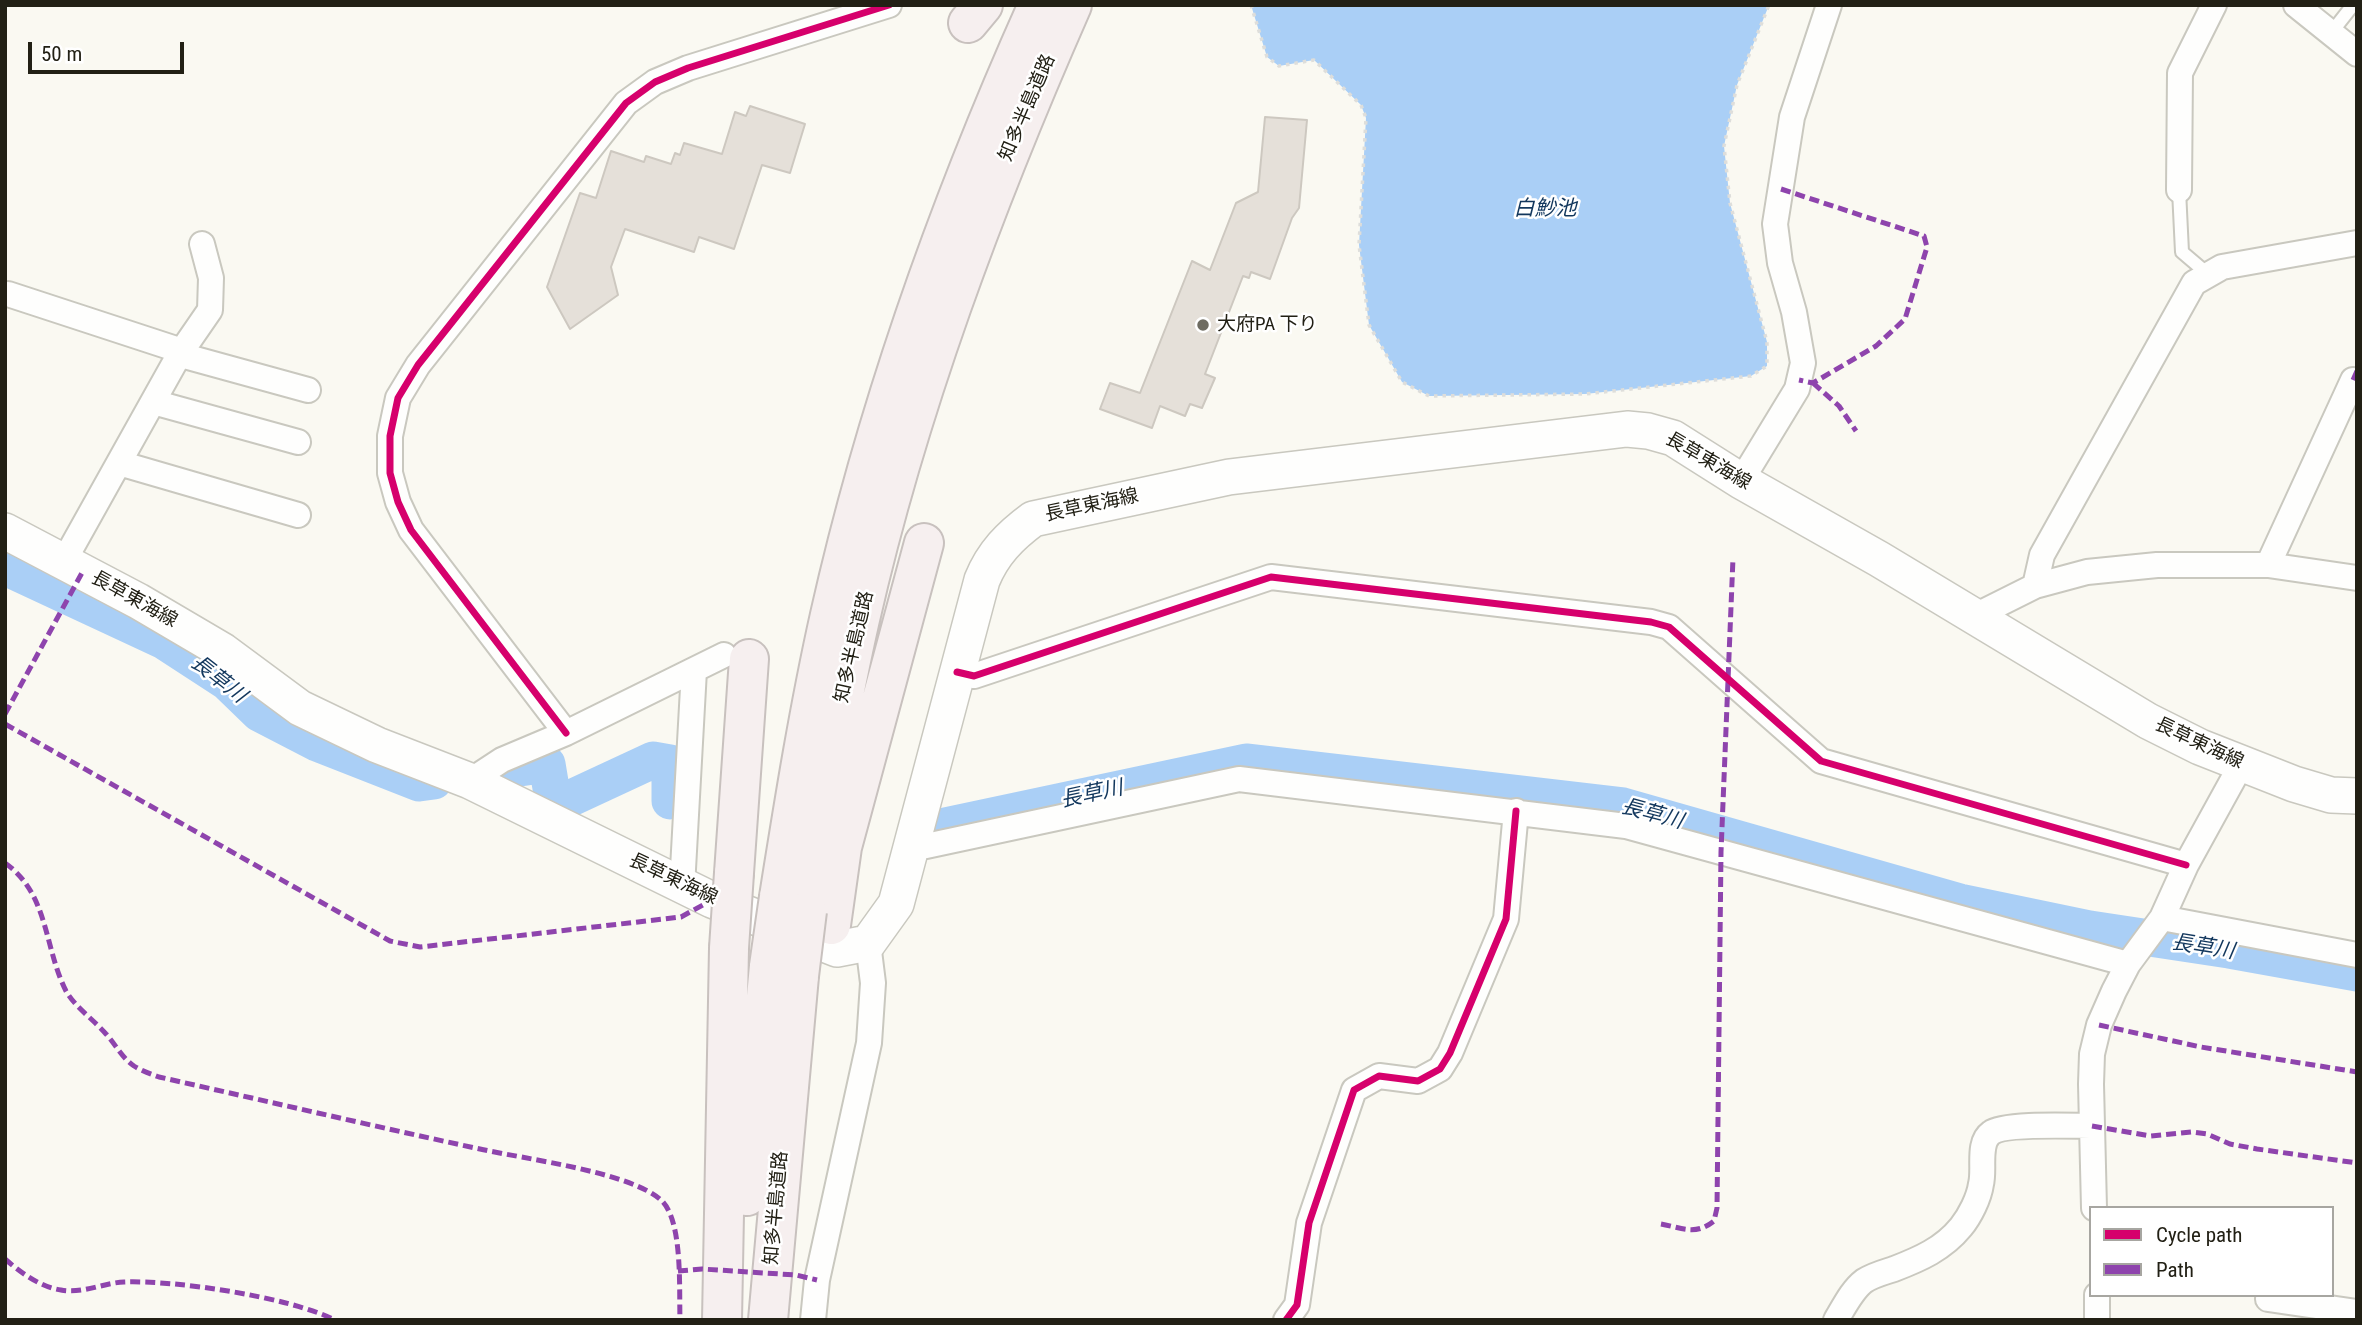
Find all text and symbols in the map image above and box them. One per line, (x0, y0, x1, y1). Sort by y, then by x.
scale bar (32, 28, 187, 72)
text: 50 m (41, 42, 82, 66)
street label: 知多半島道路 (995, 51, 1061, 165)
water label: 白魦池 (1514, 197, 1576, 223)
place label: 大府PA 下り (1217, 314, 1318, 336)
marker: 大府PA 下り (1195, 317, 1211, 333)
street label: 長草東海線 (1661, 428, 1755, 496)
street label: 長草東海線 (1043, 485, 1141, 527)
street label: 長草東海線 (87, 567, 181, 633)
street label: 知多半島道路 (831, 589, 879, 705)
water label: 長草川 (185, 651, 251, 709)
street label: 長草東海線 (2151, 714, 2247, 774)
water label: 長草川 (1059, 776, 1125, 814)
water label: 長草川 (1618, 795, 1686, 835)
street label: 長草東海線 (625, 850, 721, 910)
water label: 長草川 (2170, 931, 2236, 965)
street label: 知多半島道路 (761, 1150, 793, 1266)
legend (2089, 1206, 2334, 1297)
text: Cycle path (2156, 1223, 2242, 1247)
text: Path (2156, 1258, 2194, 1282)

